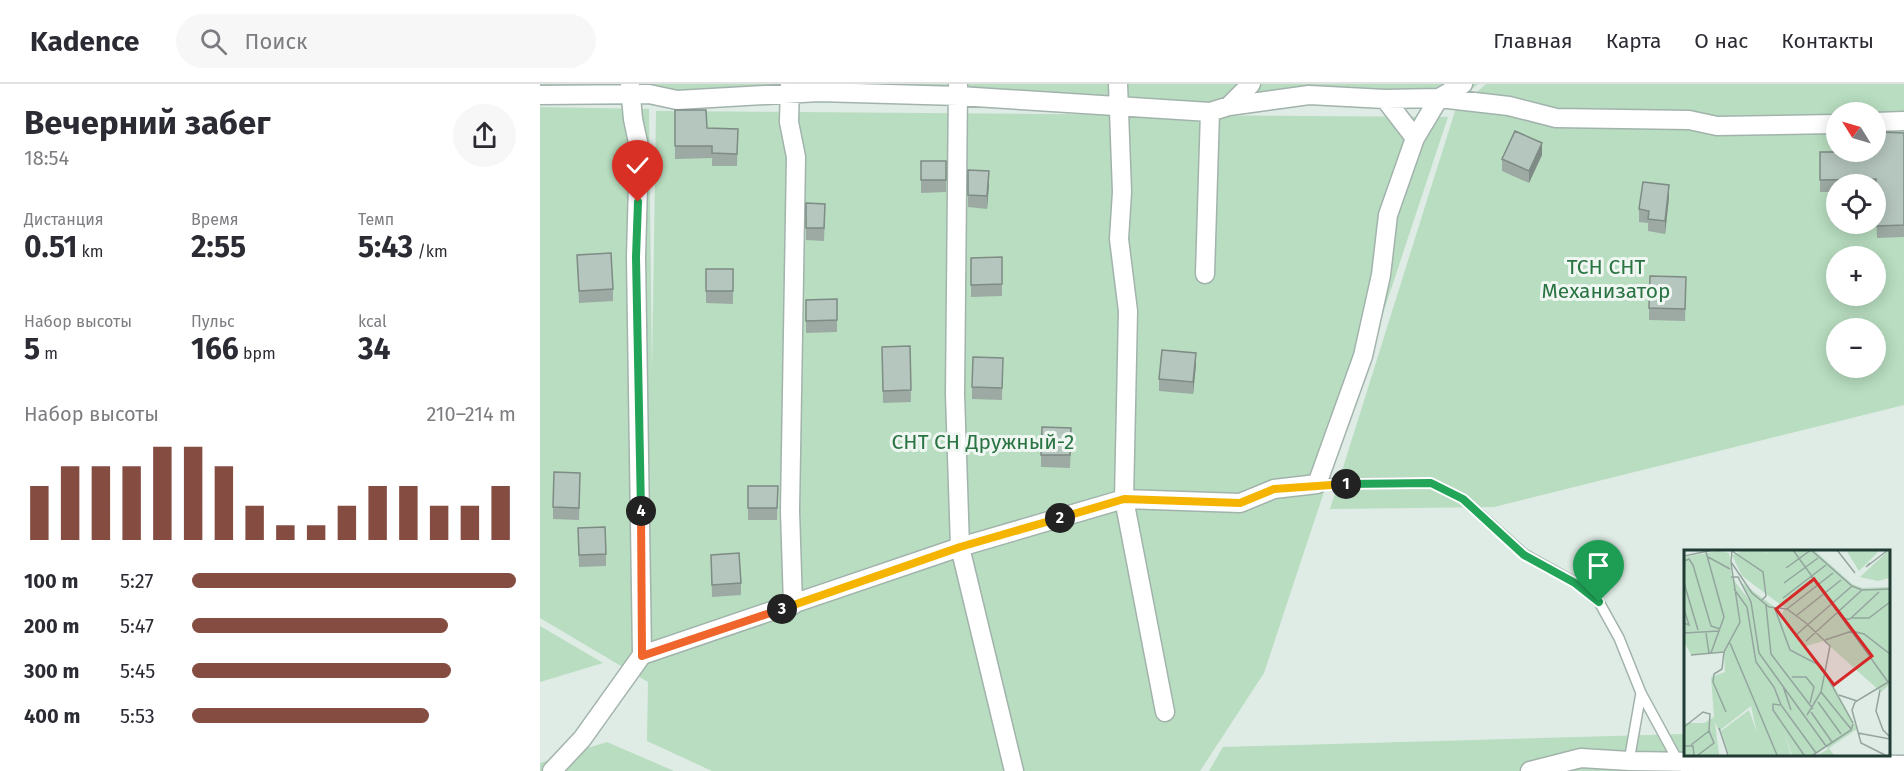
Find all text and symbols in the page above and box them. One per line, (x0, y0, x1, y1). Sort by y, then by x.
search box (176, 14, 596, 68)
text: Kadence (30, 25, 140, 58)
icon: search (197, 25, 230, 58)
text: Поиск (245, 28, 307, 55)
text: Главная (1493, 28, 1573, 54)
text: Карта (1606, 28, 1661, 54)
text: О нас (1694, 28, 1748, 54)
text: Контакты (1781, 28, 1874, 54)
north arrow (1826, 102, 1886, 162)
map controls (1826, 102, 1886, 378)
text: Вечерний забег (24, 103, 270, 143)
button: share (453, 104, 516, 167)
pin (612, 140, 663, 202)
text: 18:54 (24, 146, 69, 170)
icon: check (621, 149, 654, 182)
button: locate (1826, 174, 1886, 234)
text: Дистанция (24, 210, 104, 229)
text: Время (191, 210, 239, 229)
text: Темп (358, 210, 394, 229)
text: 0.51 (24, 229, 77, 265)
text: 2:55 (191, 229, 246, 265)
text: 5:43 (358, 229, 413, 265)
text: km (77, 242, 104, 261)
text: /km (413, 242, 448, 261)
button: + (1826, 246, 1886, 306)
park label: ТСН СНТ Механизатор (1542, 254, 1670, 304)
text: Набор высоты (24, 312, 132, 331)
text: Пульс (191, 312, 235, 331)
text: kcal (358, 312, 387, 331)
button: − (1826, 318, 1886, 378)
text: 5 (24, 331, 40, 367)
text: 166 (191, 331, 239, 367)
text: 34 (358, 331, 391, 367)
text: m (40, 344, 58, 363)
text: bpm (239, 344, 276, 363)
text: Набор высоты (24, 402, 159, 426)
text: 210–214 m (426, 402, 516, 426)
park label: СНТ СН Дружный-2 (892, 429, 1074, 455)
pin: 1 (1331, 469, 1361, 499)
text: 1 (1342, 474, 1350, 493)
pin: 4 (626, 496, 656, 526)
text: 4 (636, 501, 646, 520)
pin: 2 (1045, 503, 1075, 533)
text: 2 (1056, 508, 1064, 527)
pin (1573, 540, 1624, 602)
icon: arrive (1582, 549, 1615, 582)
inset map (1684, 550, 1889, 756)
text: 100 m (24, 569, 78, 593)
text: 5:27 (120, 569, 153, 593)
pin: 3 (767, 594, 797, 624)
text: 3 (778, 599, 786, 618)
text: 200 m (24, 614, 79, 638)
text: 5:47 (120, 614, 154, 638)
text: 300 m (24, 659, 79, 683)
text: 5:45 (120, 659, 155, 683)
text: 400 m (24, 704, 80, 728)
text: 5:53 (120, 704, 155, 728)

